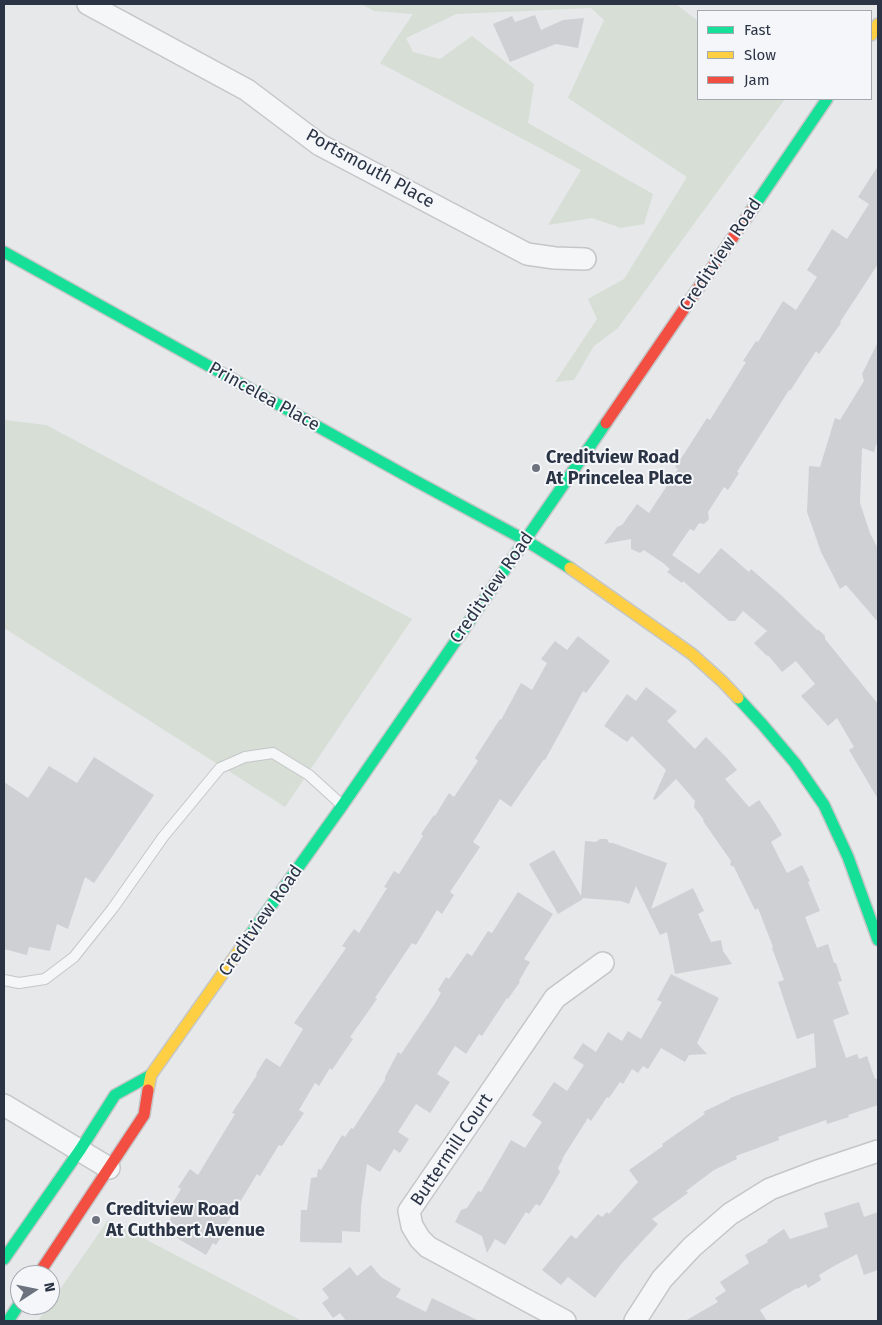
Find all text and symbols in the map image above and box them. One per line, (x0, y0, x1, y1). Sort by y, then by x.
legend (697, 10, 872, 100)
text: Fast (744, 21, 771, 39)
text: Slow (744, 46, 776, 64)
text: Jam (744, 71, 770, 89)
street label: Portsmouth Place (302, 125, 438, 213)
street label: Creditview Road (675, 195, 767, 315)
street label: Princelea Place (205, 358, 323, 436)
place label: Creditview Road At Princelea Place (546, 447, 692, 489)
marker: Creditview Road At Princelea Place (530, 462, 542, 474)
street label: Creditview Road (446, 528, 538, 648)
street label: Creditview Road (215, 861, 307, 981)
street label: Buttermill Court (406, 1090, 498, 1210)
place label: Creditview Road At Cuthbert Avenue (106, 1199, 265, 1242)
marker: Creditview Road At Cuthbert Avenue (90, 1214, 102, 1226)
north arrow (10, 1265, 60, 1315)
text: N (40, 1281, 58, 1293)

